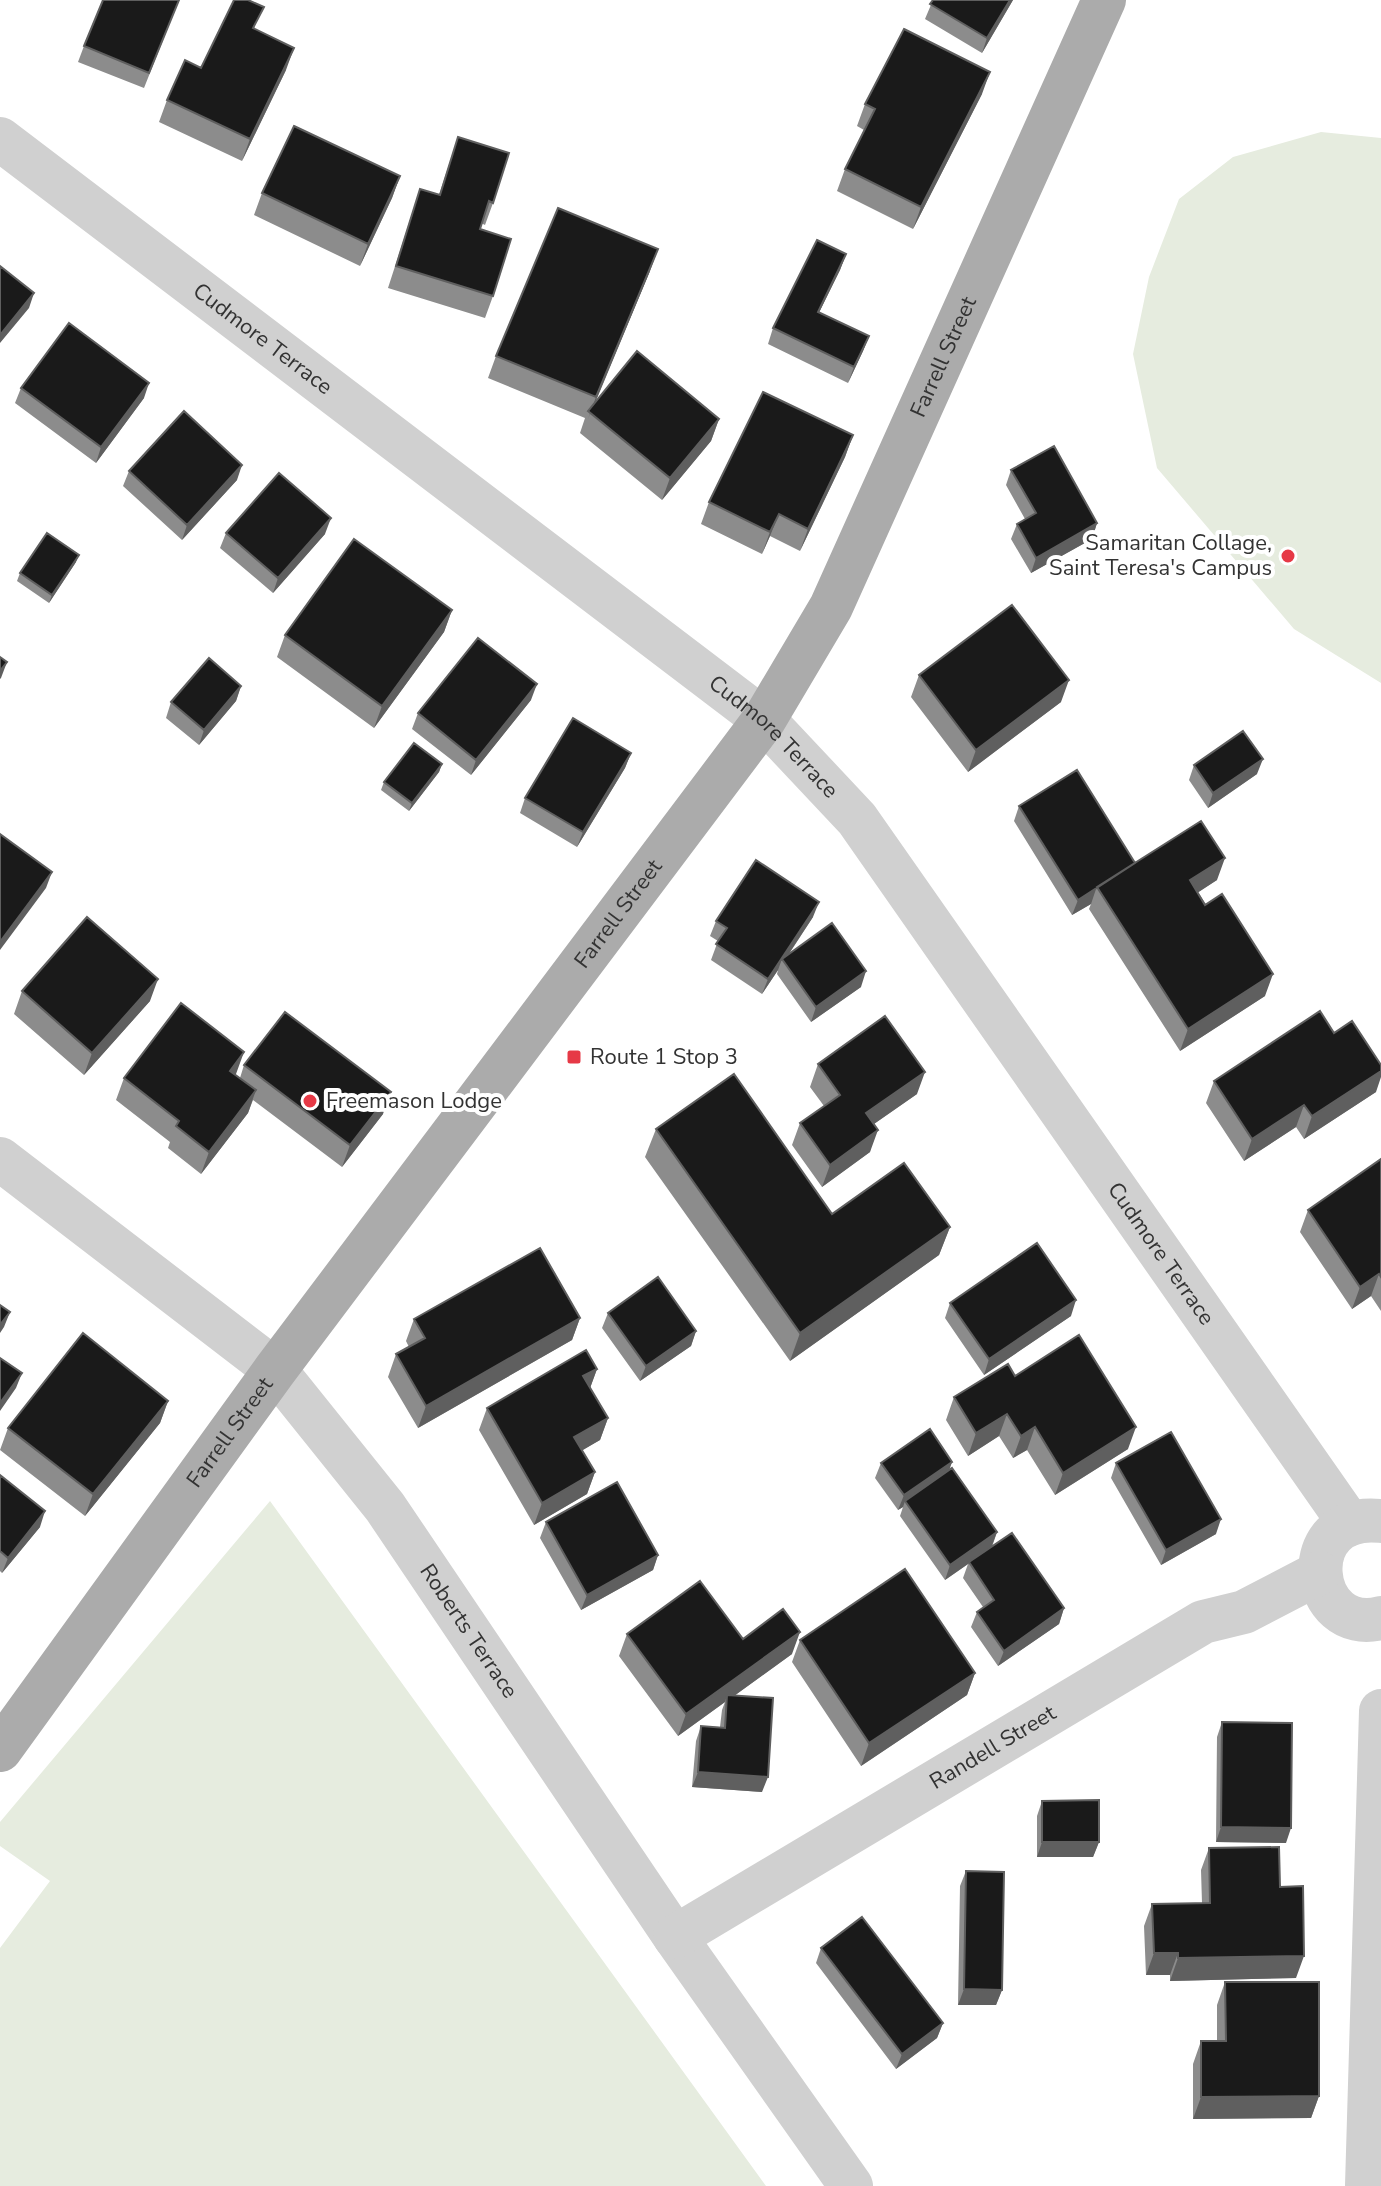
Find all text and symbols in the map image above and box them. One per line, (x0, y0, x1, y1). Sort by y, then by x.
street label: Cudmore Terrace (187, 276, 339, 402)
street label: Farrell Street (903, 292, 984, 422)
place label: Samaritan Collage, Saint Teresa's Campus (1049, 528, 1272, 583)
marker: Samaritan Collage, Saint Teresa's Campus (1279, 547, 1297, 565)
street label: Cudmore Terrace (702, 668, 845, 805)
street label: Farrell Street (567, 853, 669, 974)
place label: Route 1 Stop 3 (590, 1042, 738, 1072)
marker: Route 1 Stop 3 (565, 1048, 583, 1066)
place label: Freemason Lodge (326, 1086, 502, 1116)
marker: Freemason Lodge (301, 1092, 319, 1110)
street label: Cudmore Terrace (1100, 1176, 1221, 1331)
street label: Farrell Street (180, 1371, 280, 1494)
street label: Roberts Terrace (413, 1558, 525, 1704)
street label: Randell Street (924, 1698, 1062, 1797)

